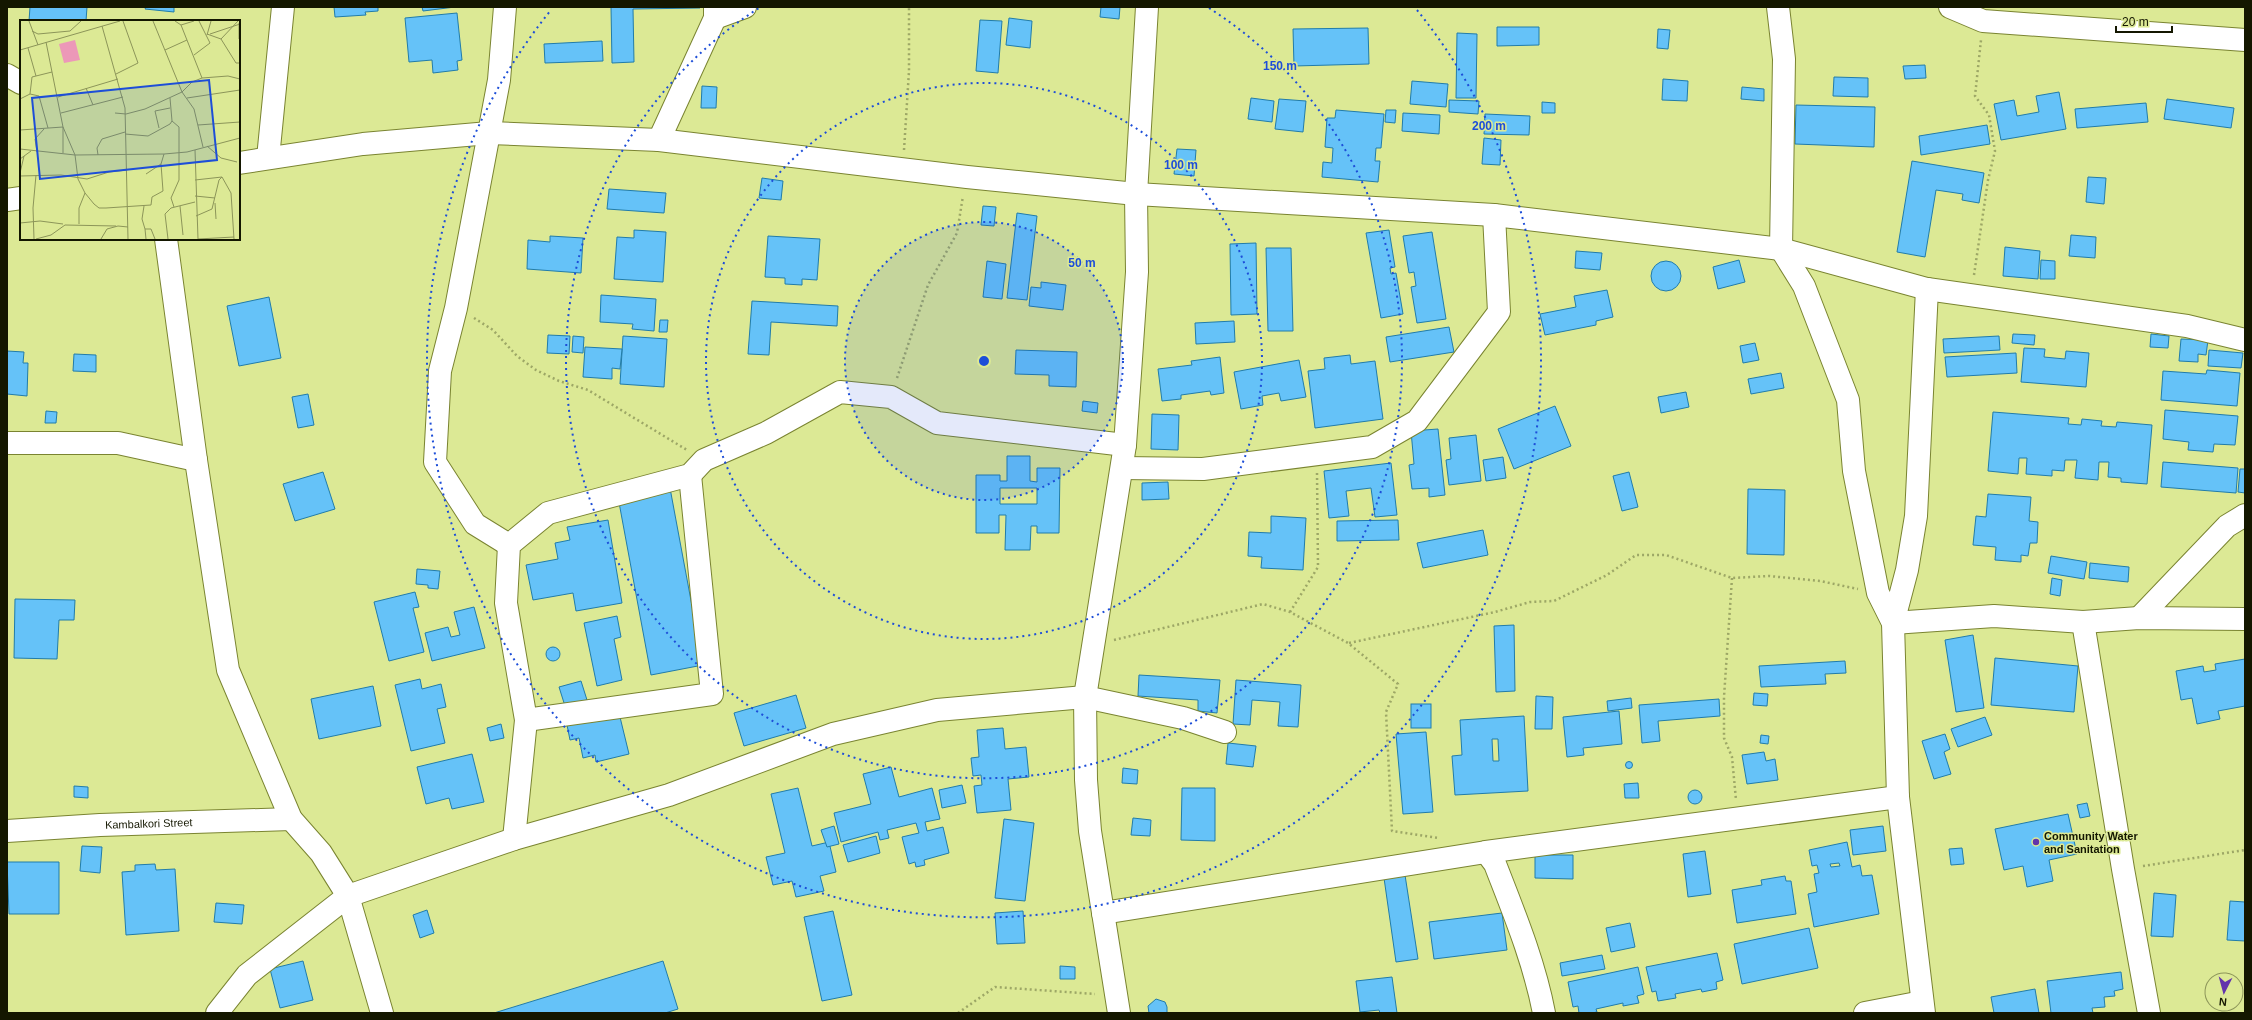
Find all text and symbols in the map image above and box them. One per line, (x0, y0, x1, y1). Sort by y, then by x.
scale bar (2116, 8, 2172, 34)
text: 20 m (2122, 15, 2149, 29)
inset map (20, 20, 240, 240)
text: 150 m (1263, 59, 1297, 73)
text: 200 m (1472, 119, 1506, 133)
text: 100 m (1164, 158, 1198, 172)
text: 50 m (1068, 256, 1096, 270)
centre of rings (977, 354, 991, 368)
street label: Kambalkori Street (105, 816, 193, 831)
place label: Community Water and Sanitation (2044, 830, 2138, 855)
marker: Community Water and Sanitation (2031, 837, 2041, 847)
north arrow (2204, 972, 2244, 1012)
text: N (2218, 996, 2228, 1008)

